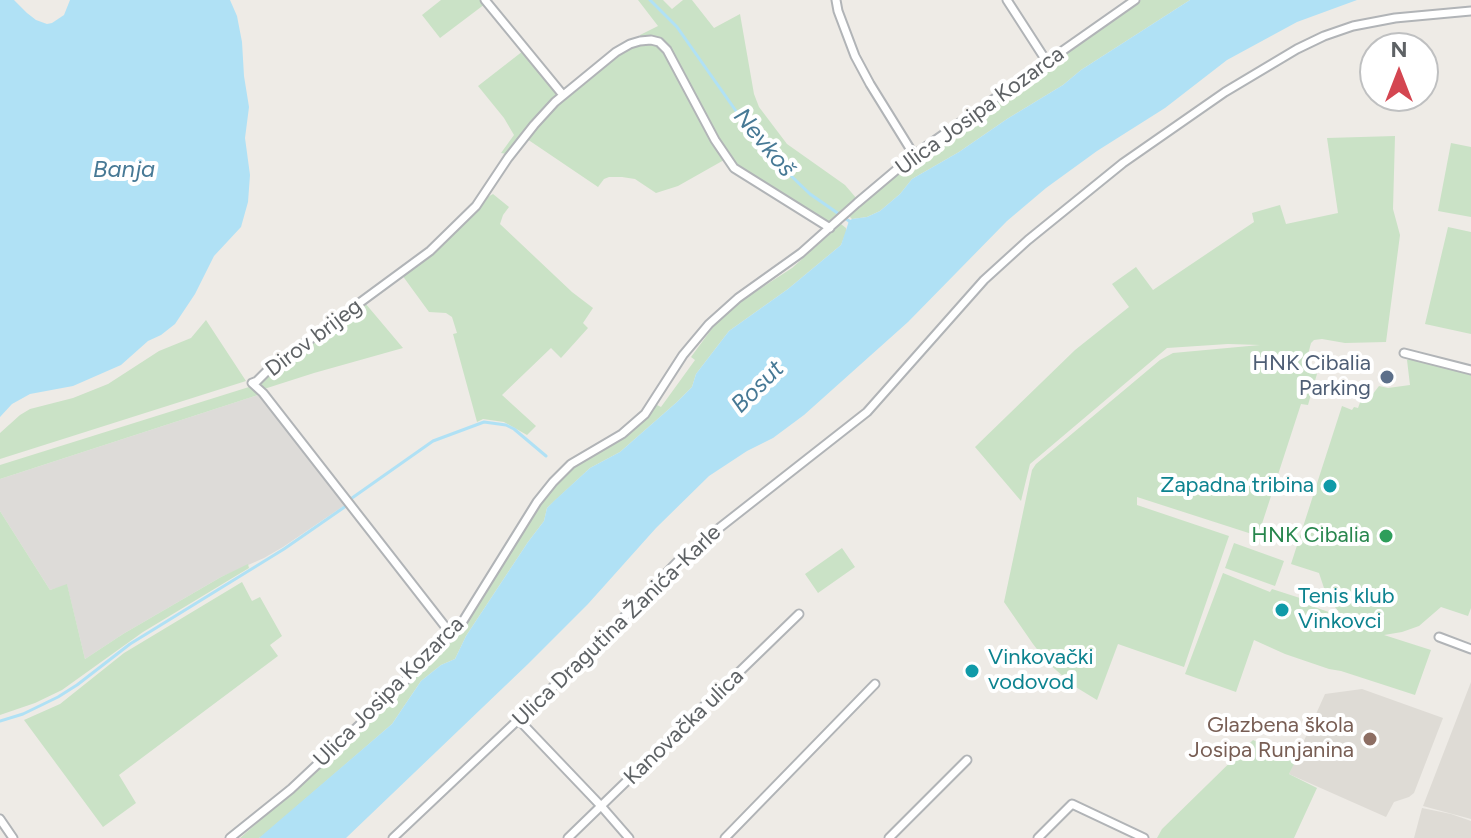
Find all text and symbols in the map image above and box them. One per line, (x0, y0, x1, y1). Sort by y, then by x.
north arrow (1359, 32, 1439, 112)
text: N (1390, 36, 1408, 63)
street label: Ulica Josipa Kozarca (891, 41, 1069, 181)
water label: Nevkoš (727, 103, 801, 183)
water label: Banja (93, 156, 155, 184)
street label: Dirov brijeg (261, 293, 367, 383)
place label: HNK Cibalia Parking (1252, 351, 1371, 402)
water label: Bosut (726, 355, 790, 419)
marker: HNK Cibalia Parking (1378, 368, 1396, 386)
place label: Zapadna tribina (1160, 473, 1314, 499)
marker: Zapadna tribina (1321, 477, 1339, 495)
street label: Ulica Dragutina Žanića-Karle (507, 520, 727, 732)
place label: HNK Cibalia (1251, 523, 1370, 549)
marker: HNK Cibalia (1377, 527, 1395, 545)
place label: Tenis klub Vinkovci (1298, 584, 1395, 636)
marker: Tenis klub Vinkovci (1273, 601, 1291, 619)
street label: Ulica Josipa Kozarca (308, 611, 470, 773)
place label: Vinkovački vodovod (988, 645, 1094, 696)
marker: Vinkovački vodovod (963, 662, 981, 680)
street label: Kanovačka ulica (619, 663, 749, 791)
place label: Glazbena škola Josipa Runjanina (1189, 713, 1354, 764)
marker: Glazbena škola Josipa Runjanina (1361, 730, 1379, 748)

